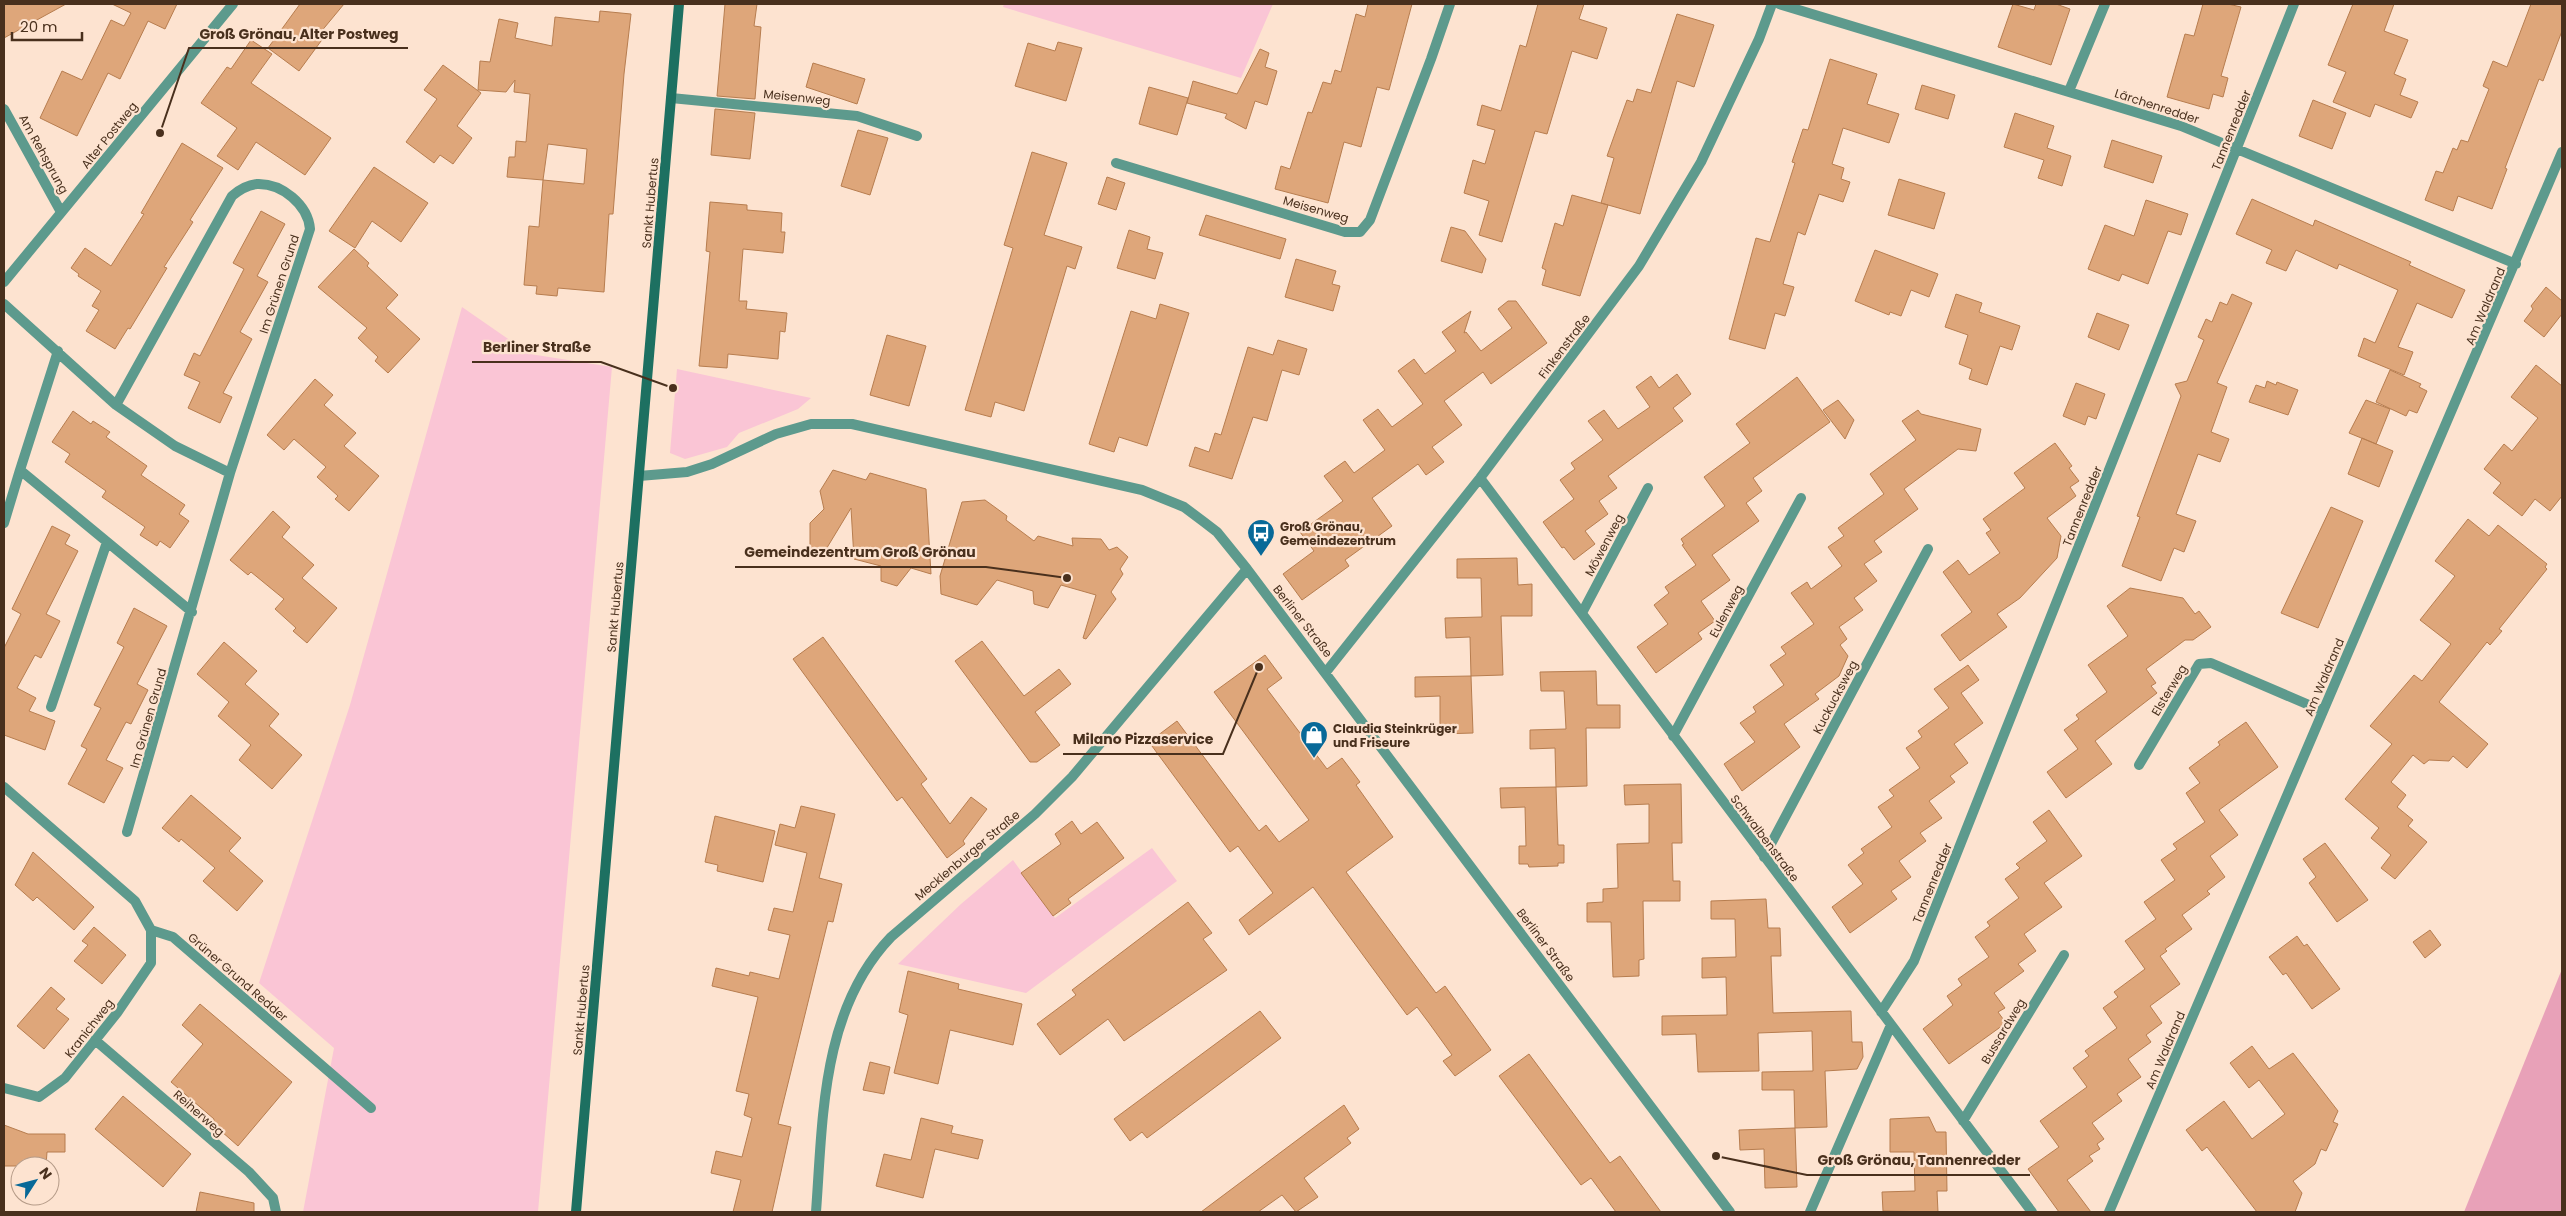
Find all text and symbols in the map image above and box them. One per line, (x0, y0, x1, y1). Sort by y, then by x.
scale bar (12, 10, 82, 42)
text: 20 m (20, 16, 58, 37)
callout: Groß Grönau, Alter Postweg (189, 19, 408, 48)
text: Groß Grönau, Alter Postweg (199, 24, 399, 44)
street label: Lärchenredder (2113, 84, 2202, 128)
street label: Meisenweg (763, 85, 831, 109)
street label: Tannenredder (2207, 87, 2255, 173)
street label: Alter Postweg (77, 98, 141, 172)
street label: Am Rehsprung (15, 111, 73, 197)
street label: Sankt Hubertus (638, 157, 662, 249)
street label: Meisenweg (1281, 192, 1351, 226)
street label: Im Grünen Grund (255, 232, 303, 336)
street label: Am Waldrand (2461, 265, 2509, 347)
street label: Finkenstraße (1534, 310, 1594, 382)
callout: Berliner Straße (472, 333, 601, 362)
text: Berliner Straße (483, 337, 591, 357)
street label: Tannenredder (2058, 463, 2106, 549)
street label: Möwenweg (1580, 511, 1628, 579)
bus stop icon: Groß Grönau, Gemeindezentrum (1246, 518, 1276, 557)
place label: Groß Grönau, Gemeindezentrum (1280, 518, 1396, 549)
callout: Gemeindezentrum Groß Grönau (735, 538, 986, 567)
text: Gemeindezentrum Groß Grönau (744, 542, 976, 562)
street label: Sankt Hubertus (603, 561, 627, 653)
street label: Berliner Straße (1269, 581, 1337, 661)
street label: Eulenweg (1705, 582, 1747, 640)
street label: Am Waldrand (2300, 636, 2348, 718)
street label: Kuckucksweg (1808, 657, 1862, 737)
street label: Elsterweg (2147, 661, 2191, 719)
street label: Im Grünen Grund (126, 666, 170, 770)
shop icon: Claudia Steinkrüger und Friseure (1299, 720, 1329, 759)
place label: Claudia Steinkrüger und Friseure (1333, 720, 1457, 751)
callout: Milano Pizzaservice (1063, 725, 1223, 754)
text: Milano Pizzaservice (1073, 729, 1214, 749)
street label: Schwalbenstraße (1727, 791, 1803, 885)
street label: Mecklenburger Straße (911, 806, 1023, 904)
street label: Tannenredder (1908, 840, 1956, 926)
street label: Berliner Straße (1513, 905, 1579, 985)
street label: Grüner Grund Redder (184, 929, 292, 1026)
street label: Sankt Hubertus (569, 964, 593, 1056)
street label: Kranichweg (61, 995, 117, 1061)
street label: Bussardweg (1977, 995, 2029, 1067)
street label: Am Waldrand (2141, 1009, 2189, 1091)
street label: Reiherweg (170, 1086, 228, 1140)
callout: Groß Grönau, Tannenredder (1807, 1146, 2030, 1175)
text: Groß Grönau, Tannenredder (1817, 1150, 2021, 1170)
north arrow (10, 1156, 60, 1206)
text: N (34, 1163, 57, 1183)

